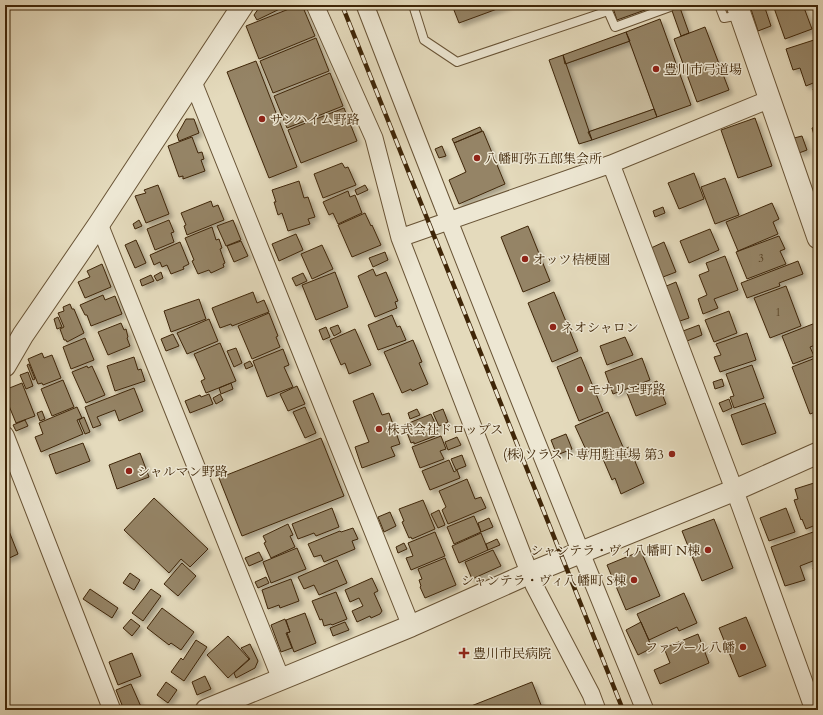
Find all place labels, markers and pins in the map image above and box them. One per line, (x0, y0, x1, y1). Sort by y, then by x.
place label: 豊川市弓道場 (664, 61, 742, 79)
marker: 豊川市弓道場 (651, 64, 661, 74)
place label: サンハイム野路 (270, 111, 359, 129)
marker: サンハイム野路 (257, 114, 267, 124)
place label: 八幡町弥五郎集会所 (485, 150, 602, 168)
marker: 八幡町弥五郎集会所 (472, 153, 482, 163)
place label: オッツ桔梗園 (533, 251, 611, 269)
marker: オッツ桔梗園 (520, 254, 530, 264)
place label: ネオシャロン (561, 319, 639, 337)
marker: ネオシャロン (548, 322, 558, 332)
place label: モナリエ野路 (588, 381, 666, 399)
marker: モナリエ野路 (575, 384, 585, 394)
place label: 株式会社ドロップス (387, 421, 503, 439)
marker: 株式会社ドロップス (374, 424, 384, 434)
place label: (株)ソラスト専用駐車場 第3 (503, 446, 664, 464)
marker: (株)ソラスト専用駐車場 第3 (667, 449, 677, 459)
place label: シャルマン野路 (137, 463, 228, 481)
marker: シャルマン野路 (124, 466, 134, 476)
place label: シャンテラ・ヴィ八幡町 N棟 (530, 542, 700, 560)
marker: シャンテラ・ヴィ八幡町 N棟 (703, 545, 713, 555)
place label: シャンテラ・ヴィ八幡町 S棟 (461, 572, 626, 590)
marker: シャンテラ・ヴィ八幡町 S棟 (629, 575, 639, 585)
place label: ファブール八幡 (645, 639, 735, 657)
marker: ファブール八幡 (738, 642, 748, 652)
place label: 豊川市民病院 (473, 645, 551, 663)
marker: 豊川市民病院 (458, 647, 470, 659)

